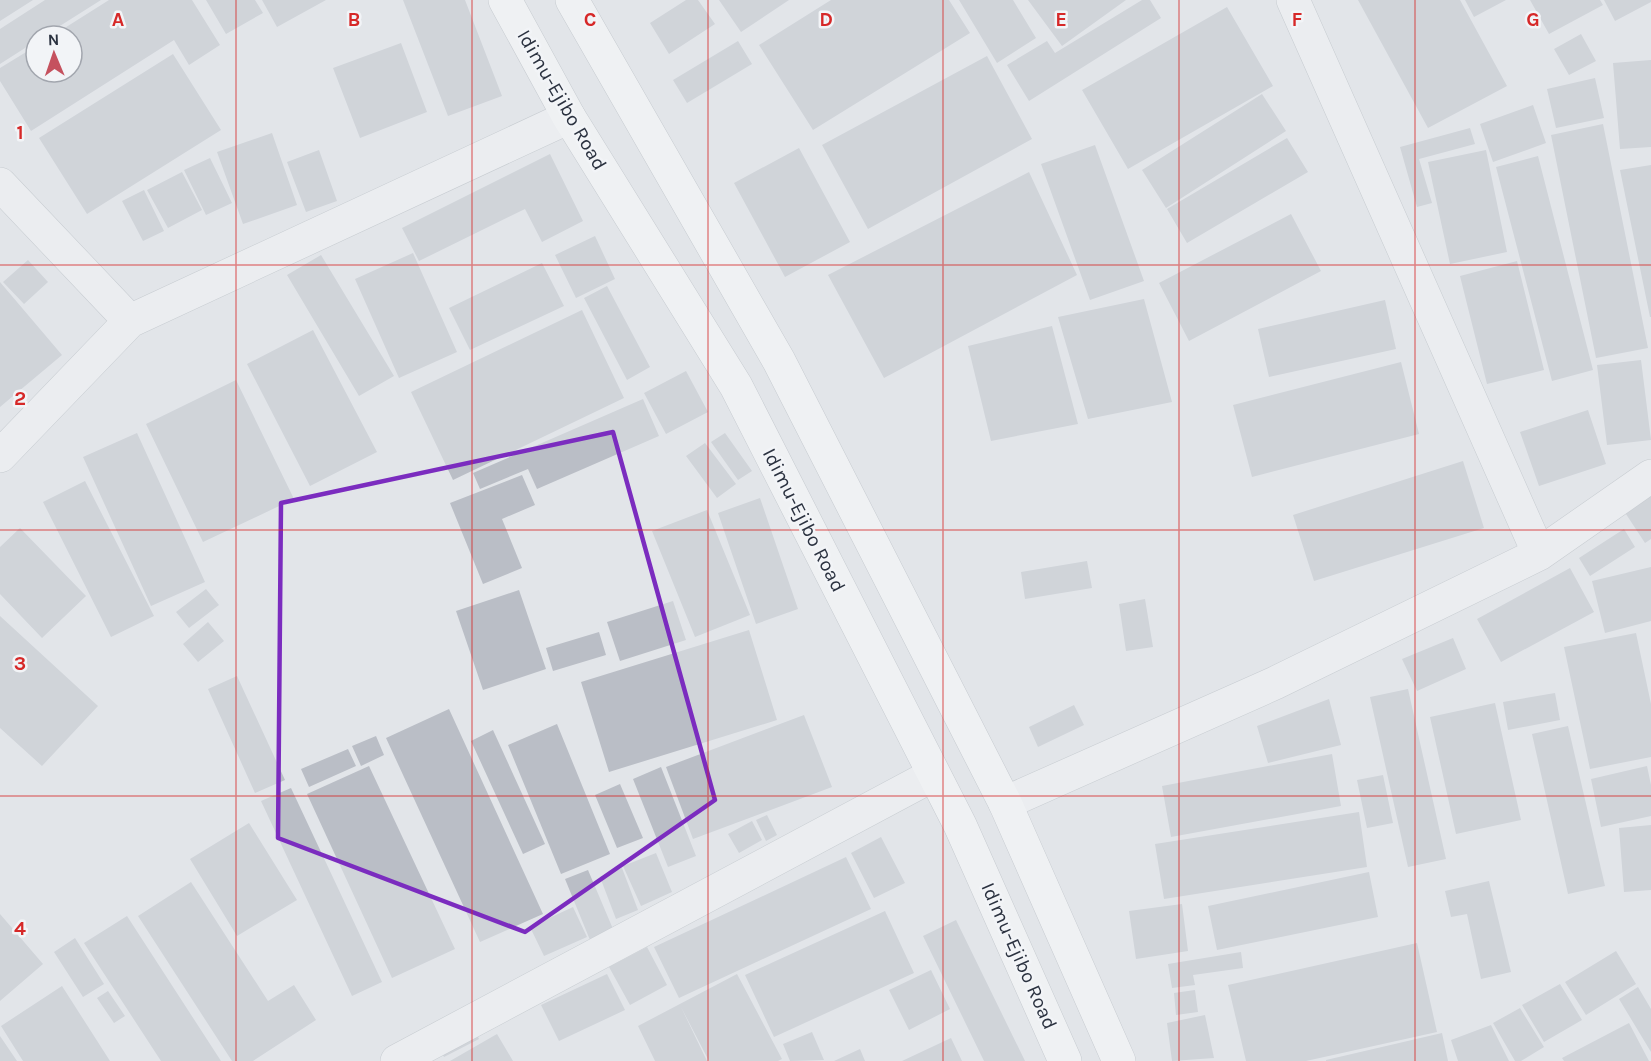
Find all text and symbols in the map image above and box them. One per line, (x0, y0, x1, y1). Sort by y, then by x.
text: A (112, 8, 125, 31)
text: B (348, 8, 360, 31)
text: C (584, 8, 596, 31)
text: D (819, 8, 833, 31)
text: E (1055, 8, 1067, 31)
text: F (1292, 8, 1303, 31)
text: G (1526, 8, 1540, 31)
north arrow (24, 24, 84, 84)
street label: Idimu-Ejibo Road (512, 26, 612, 174)
text: N (47, 30, 60, 49)
text: 1 (16, 121, 24, 144)
text: 2 (14, 387, 26, 410)
street label: Idimu-Ejibo Road (758, 444, 850, 596)
text: 3 (14, 652, 26, 675)
street label: Idimu-Ejibo Road (976, 879, 1062, 1033)
text: 4 (14, 917, 26, 940)

